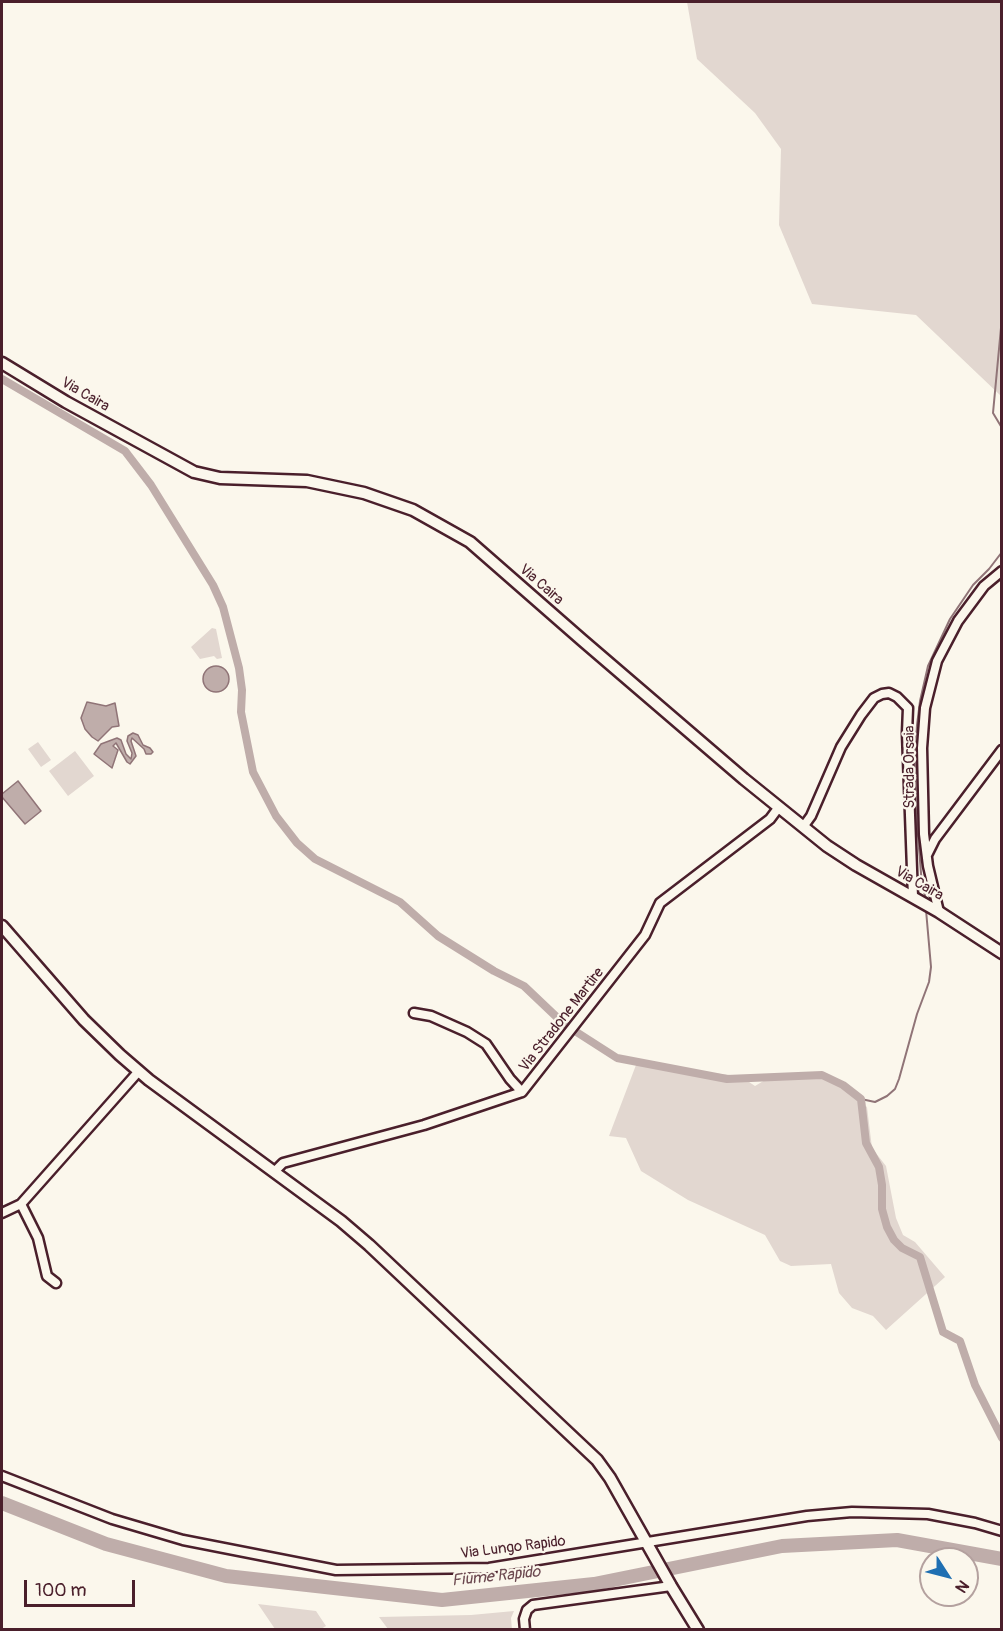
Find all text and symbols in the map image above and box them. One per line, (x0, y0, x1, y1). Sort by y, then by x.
street label: Via Caira (58, 374, 112, 416)
street label: Via Caira (515, 561, 567, 609)
street label: Strada Orsaia (901, 726, 919, 808)
street label: Via Caira (892, 863, 946, 905)
street label: Via Stradone Martire (516, 964, 608, 1076)
street label: Via Lungo Rapido (459, 1533, 567, 1563)
north arrow (919, 1547, 979, 1607)
water label: Fiume Rapido (451, 1563, 541, 1591)
scale bar (27, 1568, 138, 1606)
text: N (951, 1576, 973, 1597)
text: 100 m (35, 1579, 87, 1602)

